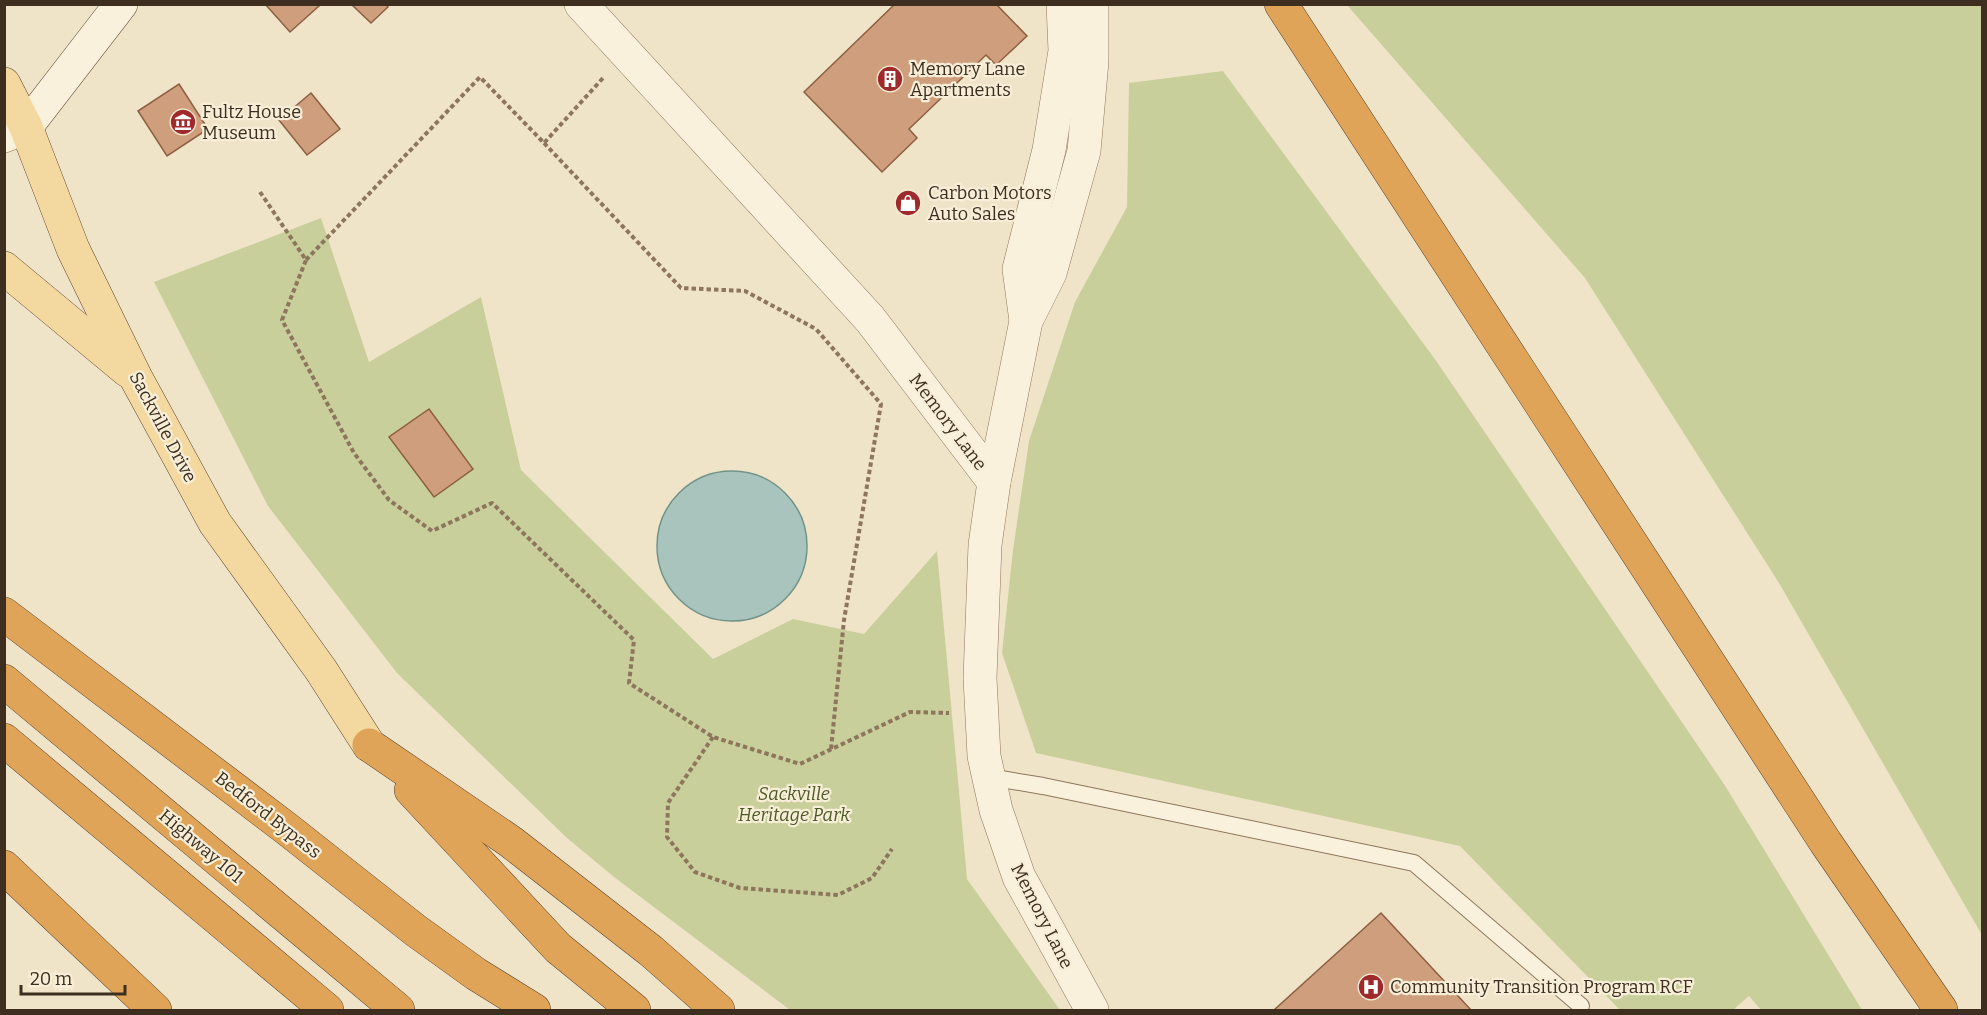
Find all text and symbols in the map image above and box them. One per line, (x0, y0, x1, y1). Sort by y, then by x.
place label: Memory Lane Apartments (910, 58, 1025, 101)
building icon: Memory Lane Apartments (875, 64, 905, 94)
place label: Fultz House Museum (202, 101, 301, 144)
museum icon: Fultz House Museum (168, 107, 198, 137)
place label: Carbon Motors Auto Sales (928, 182, 1052, 225)
shop icon: Carbon Motors Auto Sales (893, 188, 923, 218)
street label: Sackville Drive (125, 368, 201, 486)
street label: Memory Lane (905, 369, 991, 475)
street label: Bedford Bypass (211, 767, 325, 863)
park label: Sackville Heritage Park (738, 783, 850, 826)
street label: Highway 101 (155, 805, 248, 888)
street label: Memory Lane (1006, 860, 1078, 972)
scale bar (21, 958, 124, 996)
text: 20 m (30, 968, 72, 990)
hospital icon: Community Transition Program RCF (1356, 972, 1386, 1002)
place label: Community Transition Program RCF (1390, 976, 1693, 998)

